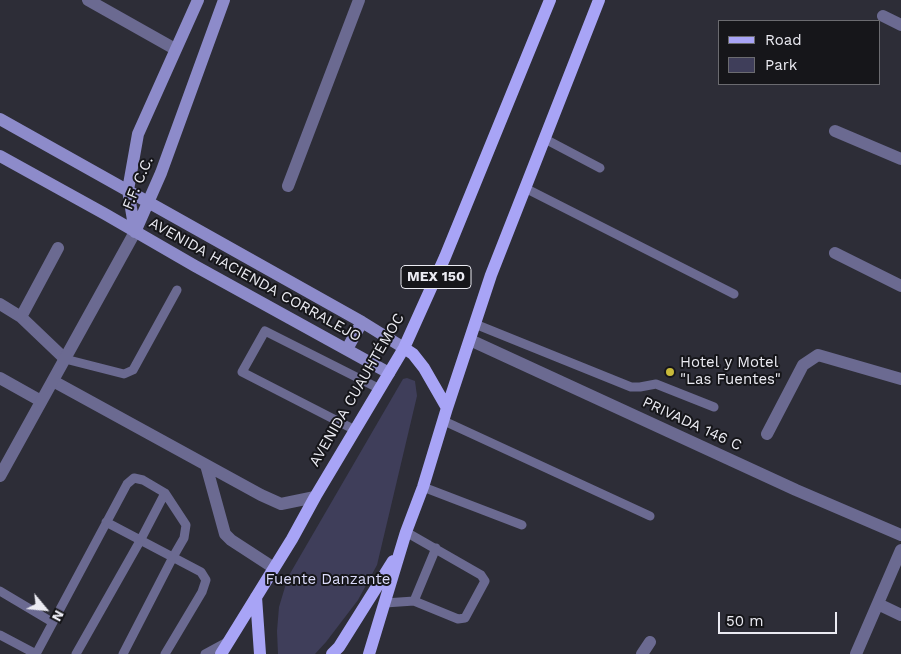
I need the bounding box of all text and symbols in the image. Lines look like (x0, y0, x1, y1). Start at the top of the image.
legend (718, 20, 881, 85)
text: Road (765, 31, 802, 49)
text: Park (765, 56, 797, 74)
street label: F.F. C.C. (119, 154, 157, 212)
street label: AVENIDA HACIENDA CORRALEJO (146, 214, 364, 346)
road number: MEX 150 (401, 266, 471, 288)
street label: AVENIDA CUAUHTÉMOC (306, 310, 408, 470)
place label: Hotel y Motel "Las Fuentes" (680, 354, 781, 389)
marker: Hotel y Motel "Las Fuentes" (664, 366, 676, 378)
street label: PRIVADA 146 C (640, 393, 744, 455)
park label: Fuente Danzante (266, 571, 390, 589)
north arrow (20, 584, 70, 634)
scale bar (721, 602, 840, 634)
text: N (49, 608, 68, 624)
text: 50 m (726, 612, 763, 630)

